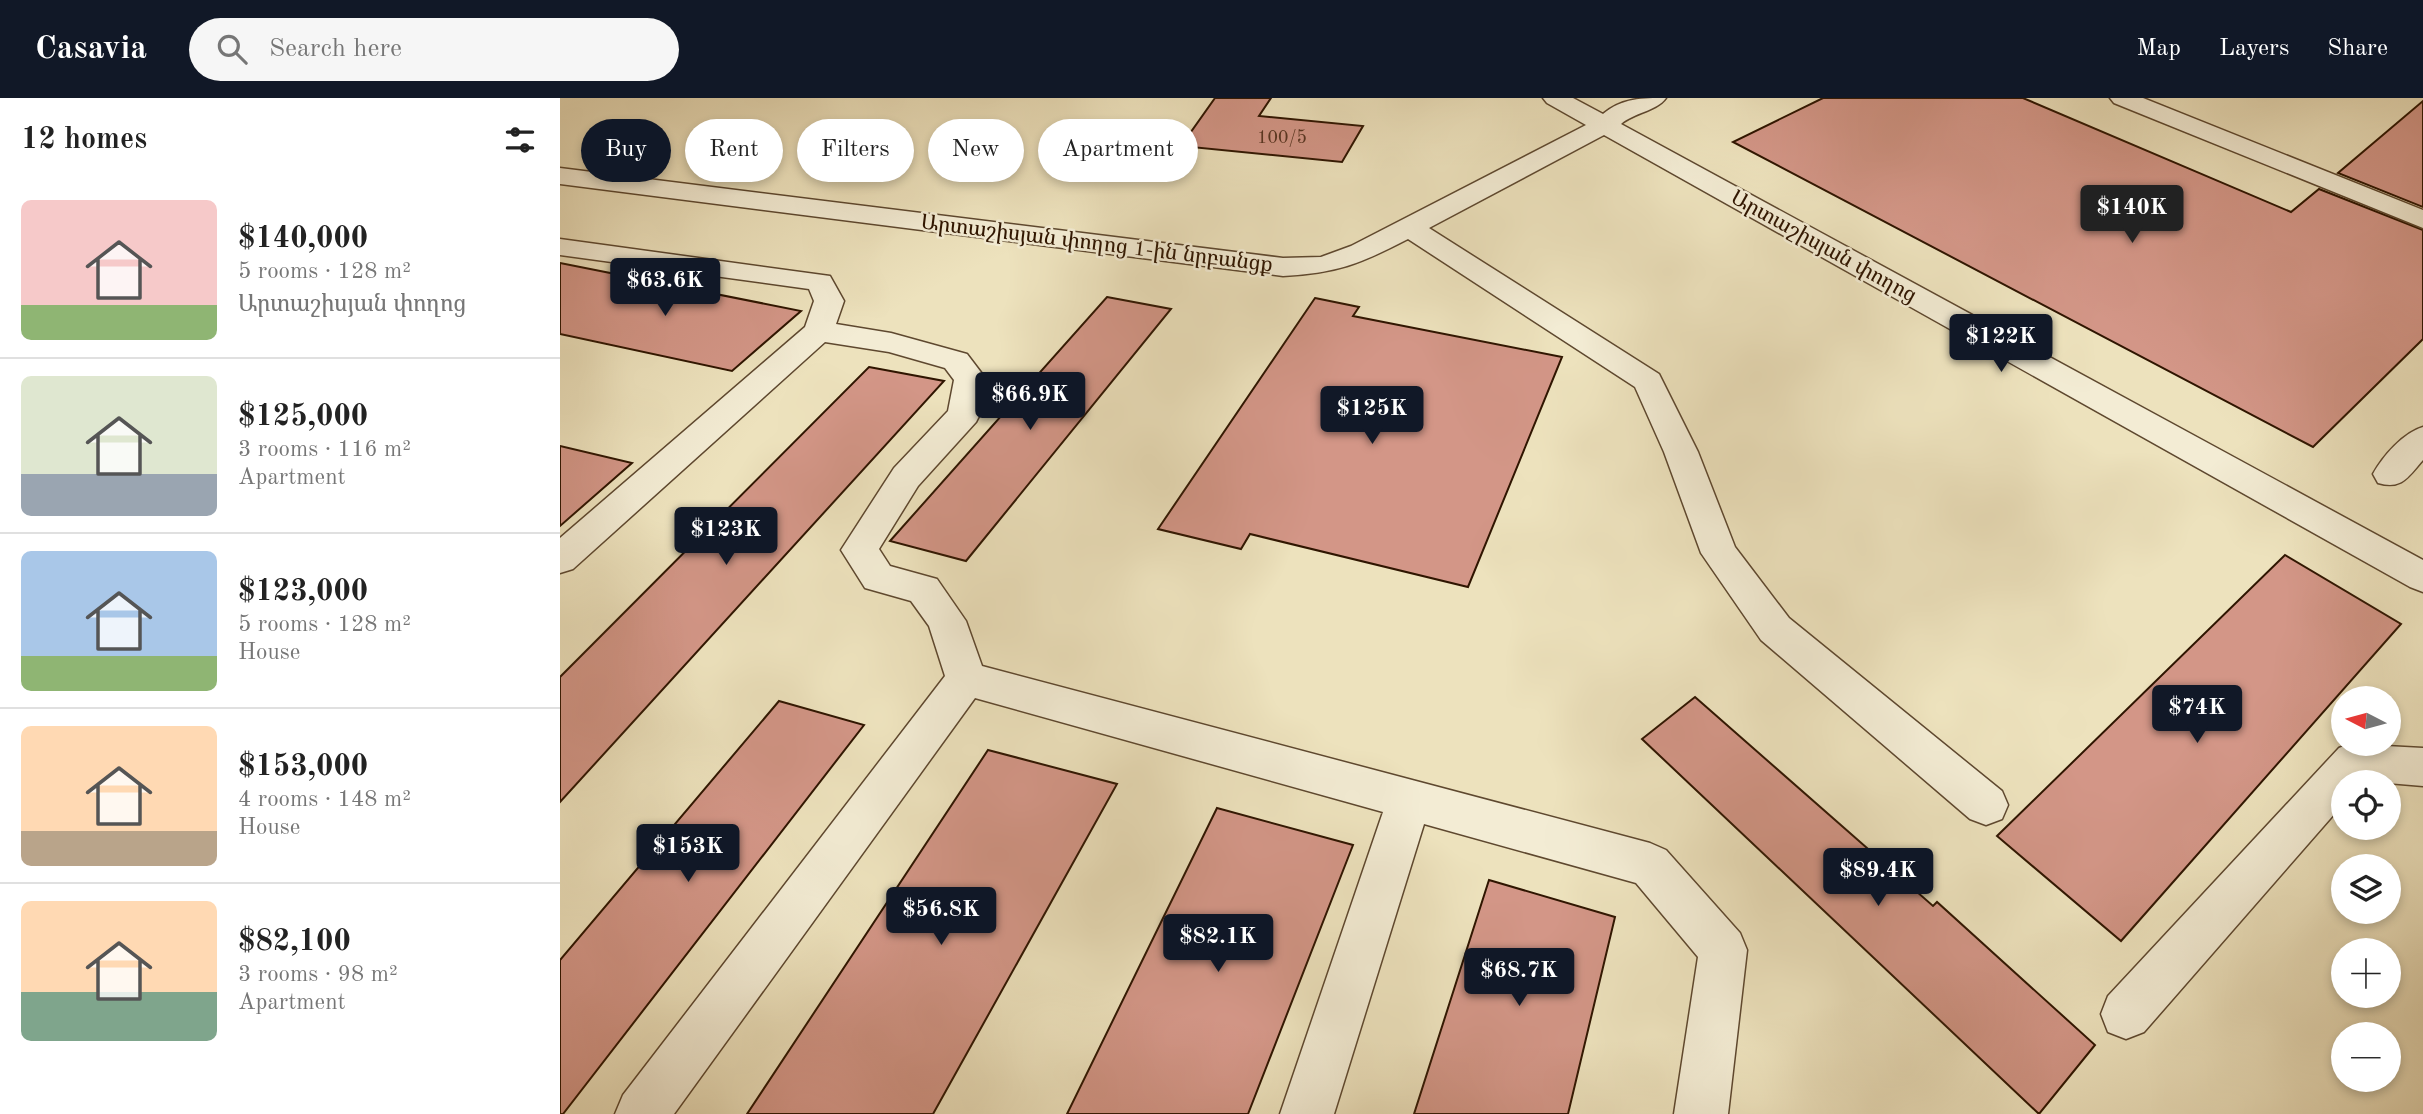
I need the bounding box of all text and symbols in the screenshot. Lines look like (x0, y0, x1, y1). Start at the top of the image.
search box (189, 18, 679, 81)
icon: search (213, 30, 251, 68)
text: Casavia (35, 33, 147, 66)
text: Search here (269, 36, 402, 62)
text: Map (2137, 37, 2181, 61)
text: Layers (2219, 37, 2289, 61)
text: Share (2327, 37, 2388, 61)
chip: Buy (581, 119, 671, 182)
chip: Rent (685, 119, 783, 182)
chip: Filters (797, 119, 914, 182)
chip: New (928, 119, 1024, 182)
chip: Apartment (1038, 119, 1198, 182)
icon: filters (501, 121, 539, 159)
text: 12 homes (21, 125, 147, 155)
house number: 100/5 (1257, 129, 1307, 147)
pin: $140K (2083, 186, 2181, 245)
street label: Արտաշիսյան փողոց (1727, 187, 1920, 308)
text: $140K (2096, 196, 2168, 219)
street label: Արտաշիսյան փողոց 1-ին նրբանցք (920, 211, 1274, 277)
text: $140,000 (238, 224, 368, 254)
icon: home (77, 228, 161, 312)
pin: $63.6K (608, 258, 722, 318)
text: 5 rooms · 128 m² (238, 260, 411, 283)
text: $63.6K (626, 269, 704, 292)
text: Արտաշիսյան փողոց (238, 293, 466, 316)
pin: $122K (1952, 314, 2050, 374)
text: $122K (1965, 325, 2037, 348)
pin: $66.9K (973, 372, 1087, 432)
text: $66.9K (991, 383, 1069, 406)
pin: $125K (1323, 386, 1421, 446)
text: $125K (1336, 397, 1408, 420)
text: $125,000 (238, 402, 368, 432)
icon: home (77, 404, 161, 488)
text: 3 rooms · 116 m² (238, 438, 411, 461)
text: Apartment (238, 466, 346, 489)
pin: $123K (677, 508, 775, 567)
text: $123K (690, 518, 762, 541)
text: $123,000 (238, 577, 368, 607)
icon: home (77, 579, 161, 663)
text: 5 rooms · 128 m² (238, 613, 411, 636)
text: House (238, 641, 300, 664)
pin: $74K (2156, 686, 2238, 745)
north arrow (2331, 686, 2401, 756)
map controls (2331, 686, 2401, 1092)
text: $74K (2168, 696, 2226, 719)
text: $153,000 (238, 752, 368, 782)
icon: home (77, 754, 161, 838)
button: locate (2331, 770, 2401, 840)
text: 4 rooms · 148 m² (238, 788, 411, 811)
text: House (238, 816, 300, 839)
pin: $153K (639, 824, 737, 884)
text: $153K (652, 835, 724, 858)
pin: $89.4K (1821, 848, 1935, 908)
button: layers (2331, 854, 2401, 924)
text: $89.4K (1839, 859, 1917, 882)
pin: $56.8K (884, 888, 998, 947)
text: $56.8K (902, 898, 980, 921)
pin: $82.1K (1161, 914, 1275, 974)
text: $82.1K (1179, 925, 1257, 948)
text: $82,100 (238, 927, 351, 957)
icon: home (77, 929, 161, 1013)
button: + (2331, 938, 2401, 1008)
pin: $68.7K (1462, 948, 1576, 1008)
text: $68.7K (1480, 959, 1558, 982)
text: 3 rooms · 98 m² (238, 963, 398, 986)
text: Apartment (238, 991, 346, 1014)
button: − (2331, 1022, 2401, 1092)

